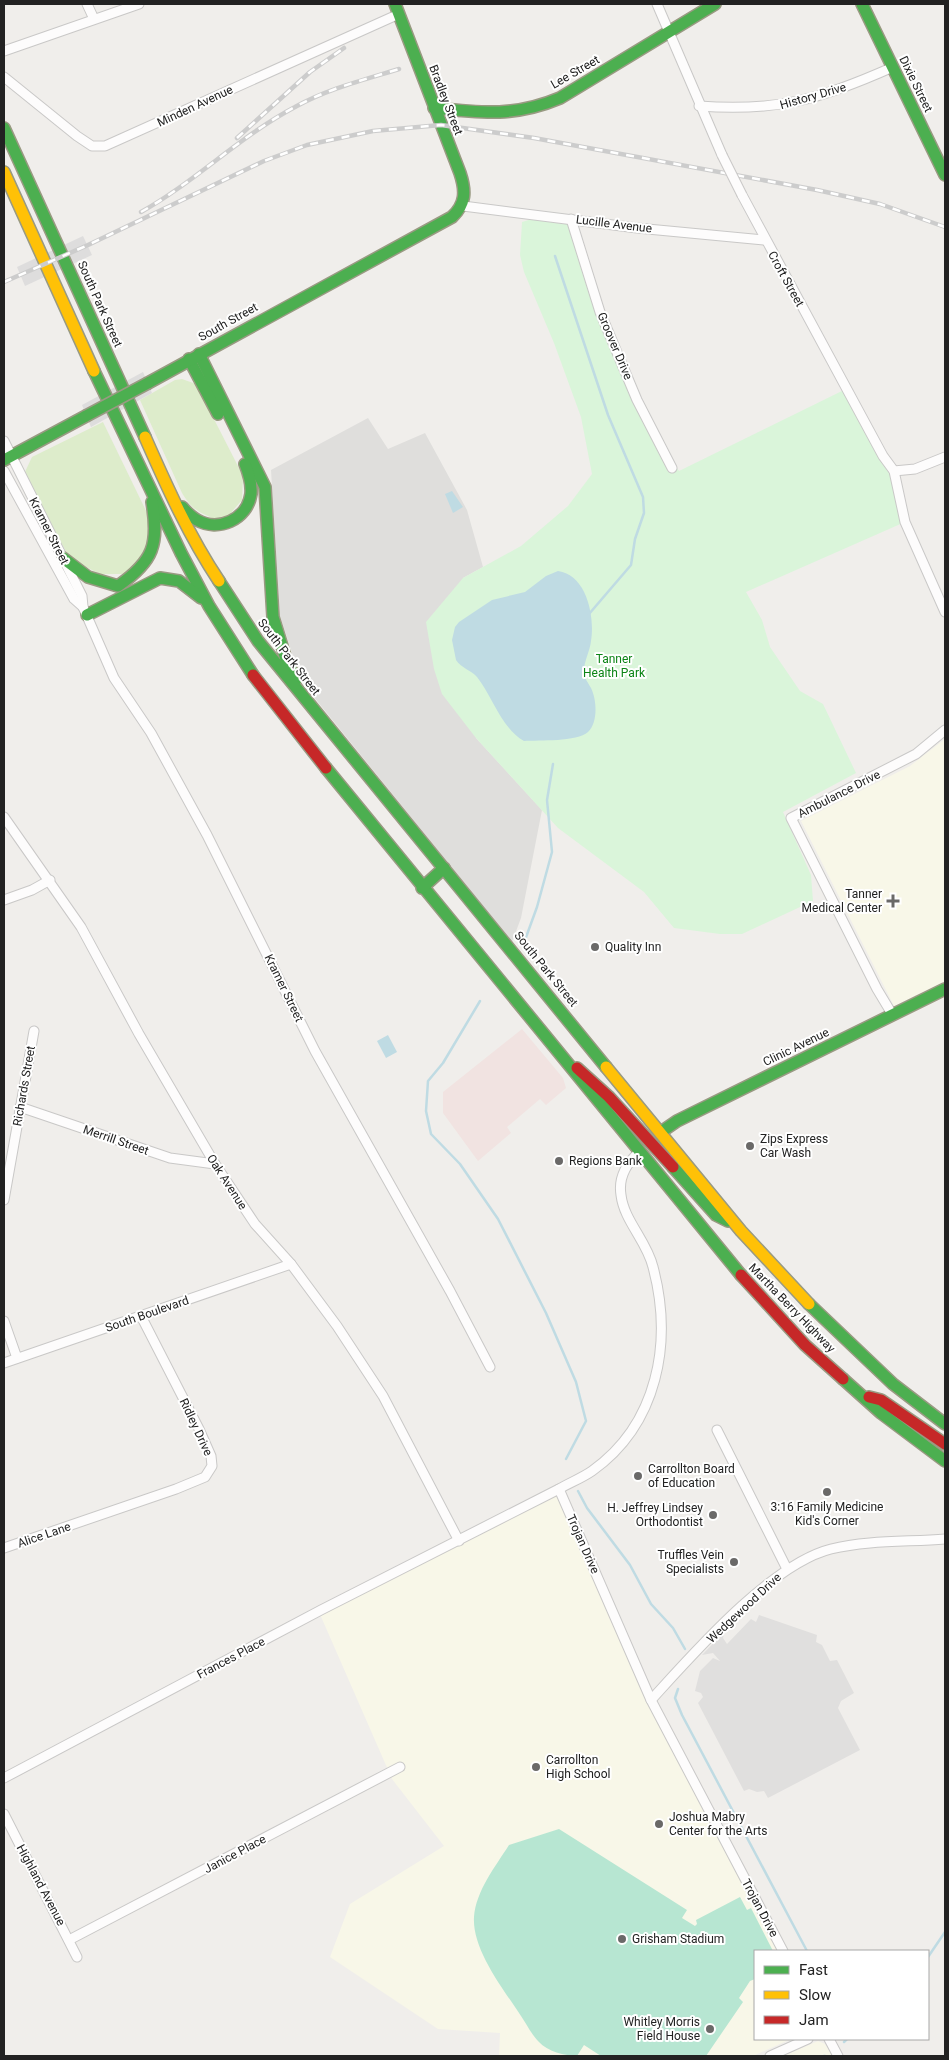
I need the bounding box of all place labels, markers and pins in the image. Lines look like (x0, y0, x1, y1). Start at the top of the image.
place label: Tanner Medical Center (802, 887, 882, 915)
marker: Tanner Medical Center (886, 894, 900, 908)
place label: Quality Inn (605, 940, 661, 954)
marker: Quality Inn (589, 941, 601, 953)
place label: Zips Express Car Wash (760, 1132, 828, 1160)
marker: Zips Express Car Wash (744, 1140, 756, 1152)
place label: Regions Bank (569, 1154, 643, 1168)
marker: Regions Bank (553, 1155, 565, 1167)
place label: Carrollton Board of Education (648, 1462, 735, 1490)
marker: Carrollton Board of Education (632, 1470, 644, 1482)
marker: 3:16 Family Medicine Kid's Corner (821, 1486, 833, 1498)
place label: 3:16 Family Medicine Kid's Corner (771, 1500, 883, 1528)
place label: H. Jeffrey Lindsey Orthodontist (607, 1501, 703, 1529)
marker: H. Jeffrey Lindsey Orthodontist (707, 1509, 719, 1521)
place label: Truffles Vein Specialists (658, 1548, 724, 1576)
marker: Truffles Vein Specialists (728, 1556, 740, 1568)
place label: Carrollton High School (546, 1753, 610, 1781)
marker: Carrollton High School (530, 1761, 542, 1773)
place label: Joshua Mabry Center for the Arts (669, 1810, 767, 1838)
marker: Joshua Mabry Center for the Arts (653, 1818, 665, 1830)
place label: Grisham Stadium (632, 1932, 724, 1946)
marker: Grisham Stadium (616, 1933, 628, 1945)
place label: Whitley Morris Field House (623, 2015, 700, 2043)
marker: Whitley Morris Field House (704, 2023, 716, 2035)

